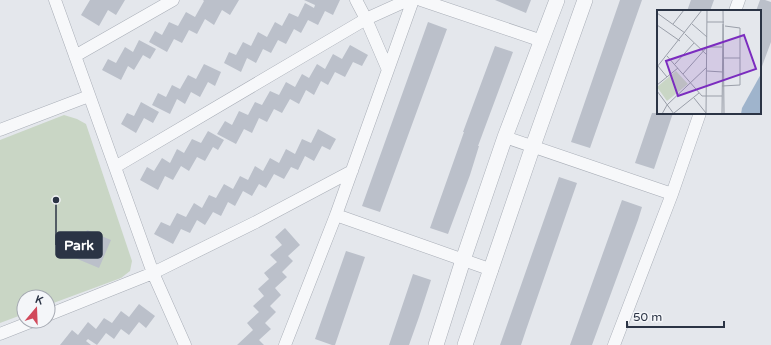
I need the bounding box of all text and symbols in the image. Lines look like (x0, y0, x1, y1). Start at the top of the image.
inset map (657, 10, 761, 114)
callout: Park (56, 232, 102, 258)
text: Park (64, 237, 94, 254)
north arrow (16, 289, 56, 329)
text: K (33, 293, 45, 308)
scale bar (627, 303, 724, 329)
text: 50 m (633, 310, 662, 324)

